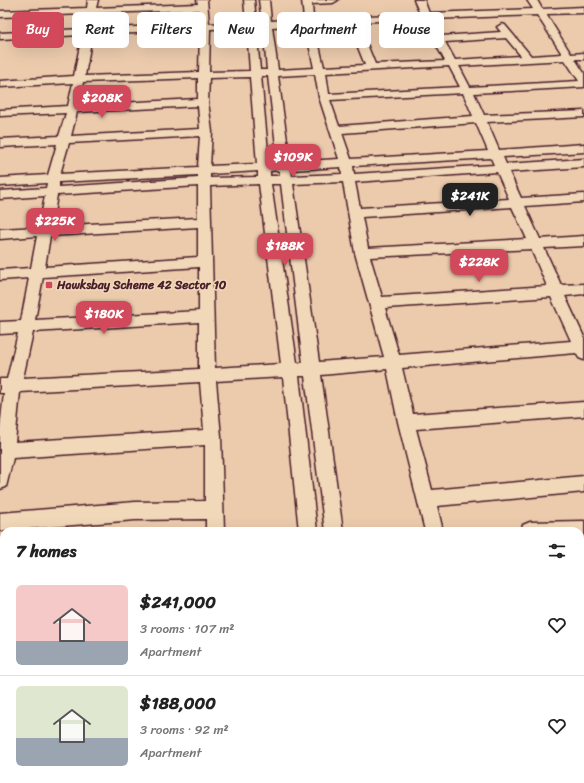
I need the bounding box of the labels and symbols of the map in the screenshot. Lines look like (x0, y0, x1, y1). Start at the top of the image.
pin: $208K (74, 85, 130, 119)
pin: $109K (265, 144, 321, 178)
pin: $241K (442, 183, 498, 217)
pin: $225K (27, 208, 83, 242)
pin: $188K (257, 233, 313, 267)
pin: $228K (451, 249, 507, 283)
place label: Hawksbay Scheme 42 Sector 10 (56, 274, 227, 296)
marker: Hawksbay Scheme 42 Sector 10 (44, 280, 54, 290)
pin: $180K (76, 301, 132, 335)

